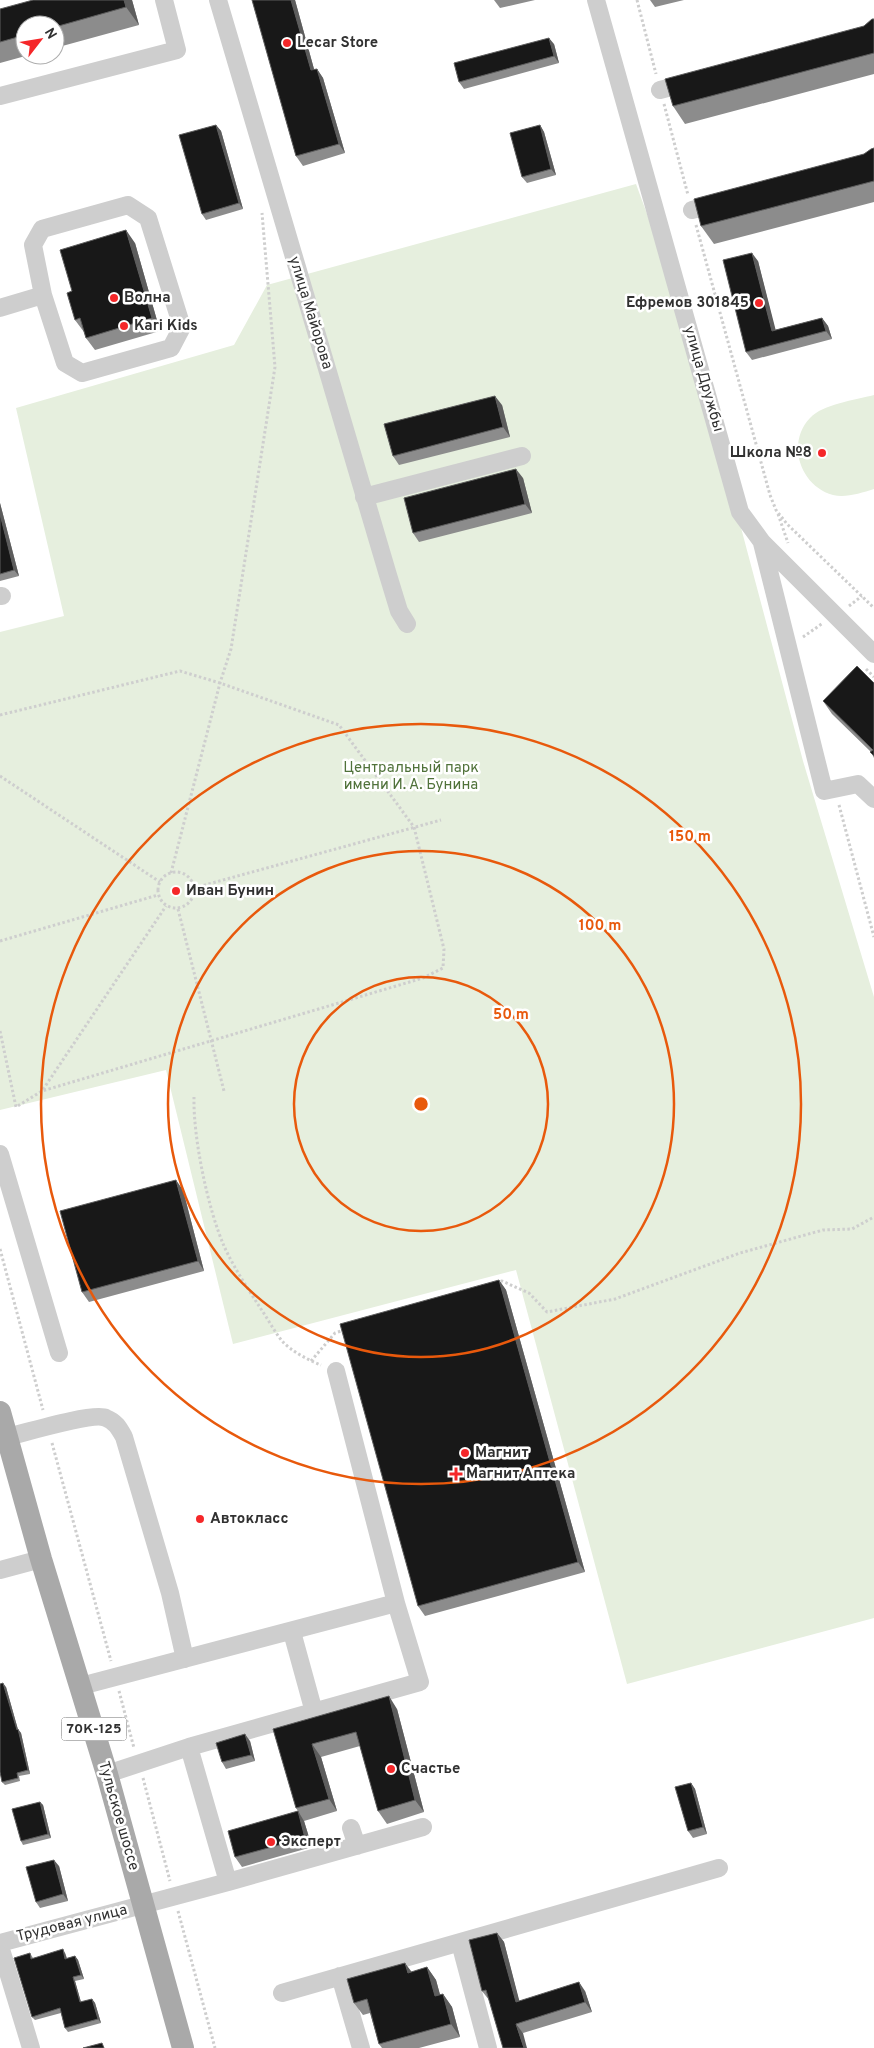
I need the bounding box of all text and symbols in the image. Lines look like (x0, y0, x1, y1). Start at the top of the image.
north arrow (15, 15, 65, 65)
text: N (40, 25, 60, 43)
place label: Lecar Store (297, 34, 378, 53)
marker: Lecar Store (281, 37, 293, 49)
street label: улица Майорова (284, 254, 336, 372)
place label: Волна (124, 289, 171, 308)
marker: Волна (108, 292, 120, 304)
place label: Ефремов 301845 (626, 294, 749, 313)
marker: Ефремов 301845 (753, 297, 765, 309)
place label: Kari Kids (134, 317, 198, 336)
marker: Kari Kids (118, 320, 130, 332)
street label: улица Дружбы (679, 324, 727, 434)
place label: Школа №8 (730, 444, 812, 463)
marker: Школа №8 (816, 447, 828, 459)
park label: Центральный парк имени И. А. Бунина (343, 759, 479, 795)
text: 150 m (669, 828, 711, 847)
place label: Иван Бунин (186, 882, 274, 901)
marker: Иван Бунин (170, 885, 182, 897)
text: 100 m (579, 917, 621, 936)
text: 50 m (493, 1006, 529, 1025)
centre of rings (412, 1095, 430, 1113)
place label: Магнит (475, 1444, 528, 1463)
marker: Магнит (459, 1447, 471, 1459)
place label: Магнит Аптека (466, 1465, 575, 1484)
marker: Магнит Аптека (450, 1468, 462, 1480)
place label: Автокласс (210, 1510, 289, 1529)
marker: Автокласс (194, 1513, 206, 1525)
road number: 70К-125 (62, 1718, 126, 1740)
street label: Тульское шоссе (93, 1759, 143, 1873)
place label: Счастье (401, 1760, 460, 1779)
marker: Счастье (385, 1763, 397, 1775)
place label: Эксперт (281, 1833, 341, 1852)
marker: Эксперт (265, 1836, 277, 1848)
street label: Трудовая улица (15, 1901, 129, 1947)

